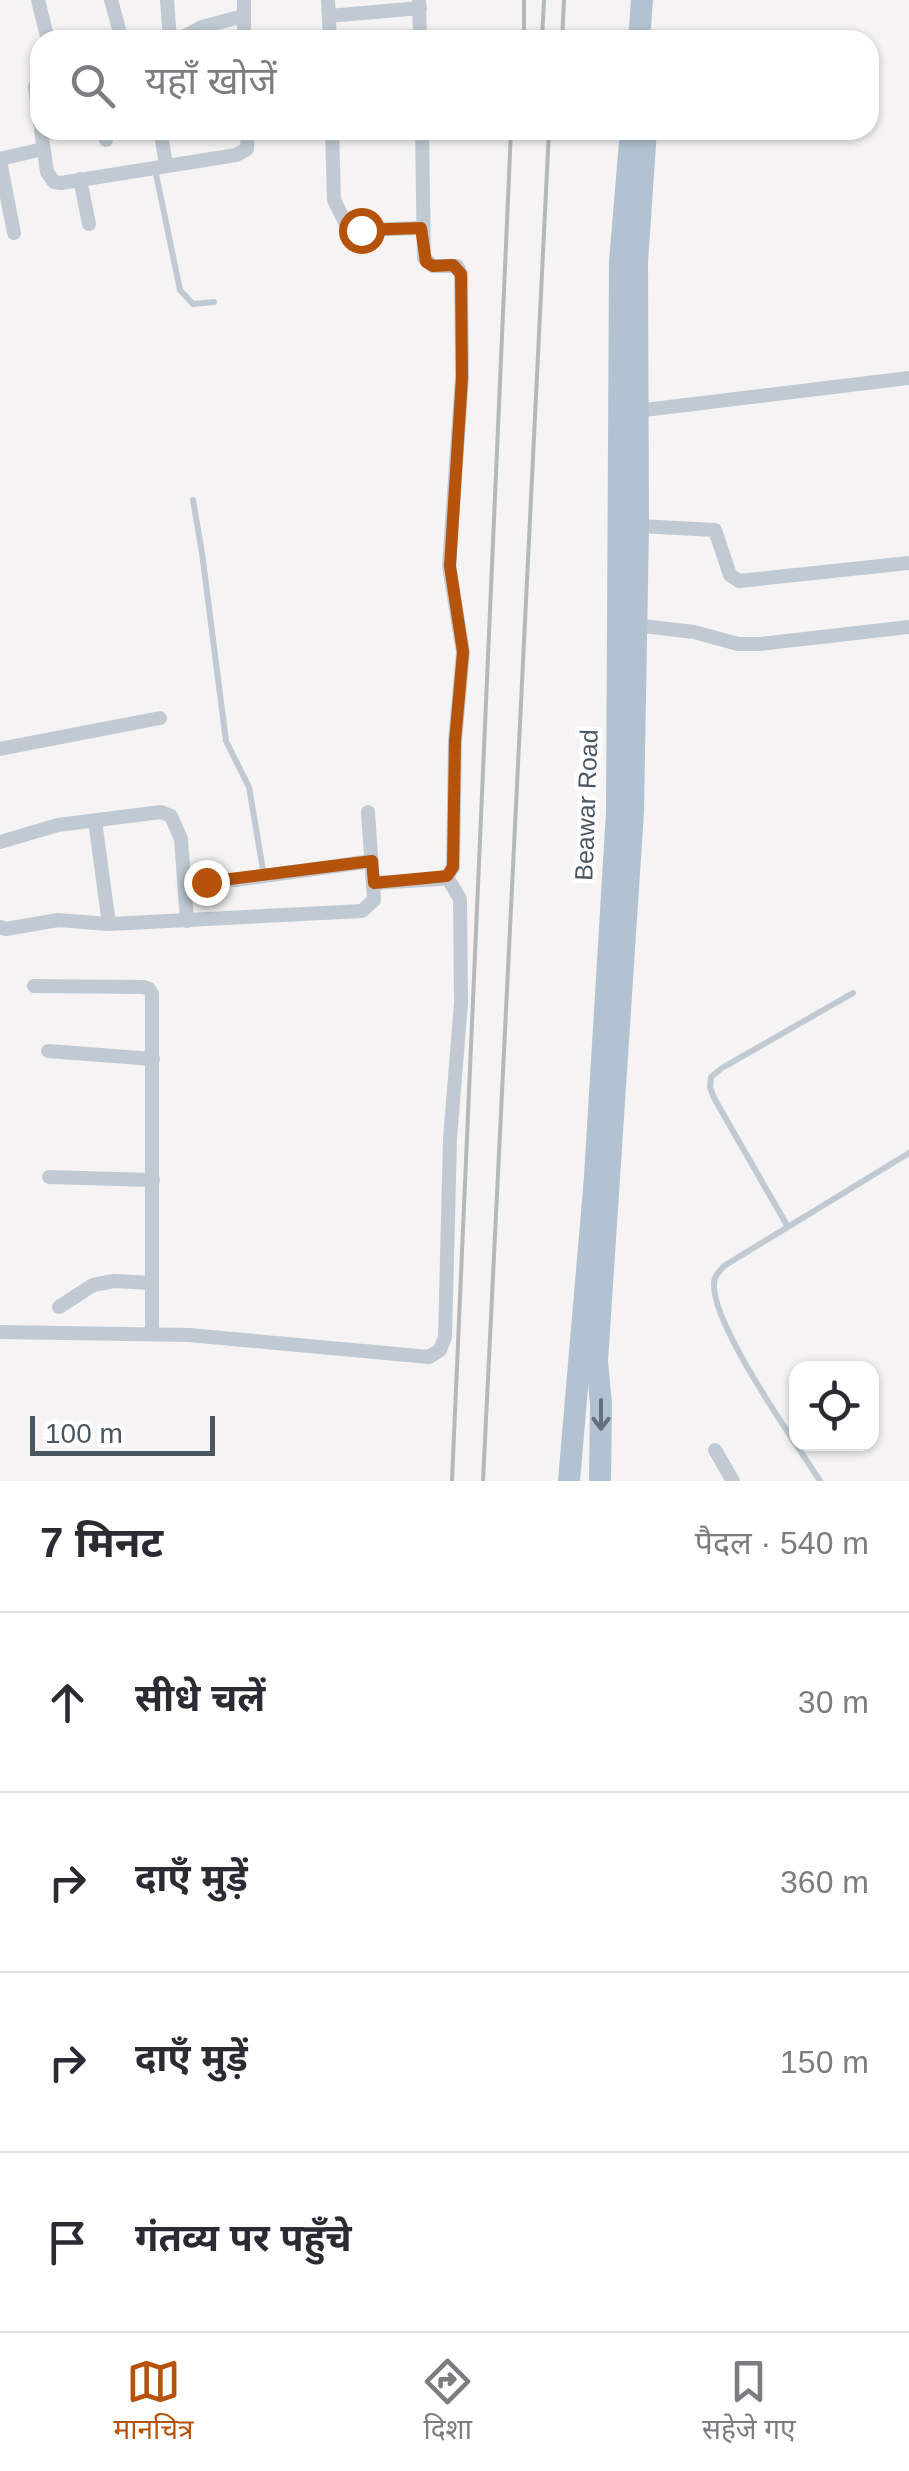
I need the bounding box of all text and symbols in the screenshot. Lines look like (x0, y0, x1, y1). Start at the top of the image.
search box (30, 30, 879, 140)
icon: search (65, 58, 120, 113)
text: यहाँ खोजें (145, 60, 277, 102)
route start (339, 208, 385, 254)
street label: Beawar Road (569, 729, 603, 881)
route end (184, 860, 230, 906)
map controls (789, 1361, 879, 1451)
button: locate (789, 1361, 879, 1451)
one-way arrow (592, 1398, 610, 1431)
scale bar (30, 1411, 215, 1456)
text: 100 m (45, 1418, 123, 1449)
text: 7 मिनट (40, 1519, 163, 1566)
text: पैदल · 540 m (695, 1525, 869, 1561)
icon: ahead (40, 1675, 95, 1730)
text: सीधे चलें (135, 1677, 265, 1719)
text: 30 m (798, 1684, 869, 1720)
icon: right (40, 1855, 95, 1910)
text: दाएँ मुड़ें (135, 1857, 248, 1899)
text: 360 m (780, 1864, 869, 1900)
icon: right (40, 2035, 95, 2090)
text: दाएँ मुड़ें (135, 2037, 248, 2079)
text: 150 m (780, 2044, 869, 2080)
icon: arrive (40, 2215, 95, 2270)
text: गंतव्य पर पहुँचे (135, 2217, 351, 2259)
tab: मानचित्र (113, 2354, 193, 2450)
tab: दिशा (420, 2354, 475, 2450)
tab: सहेजे गए (702, 2354, 796, 2450)

